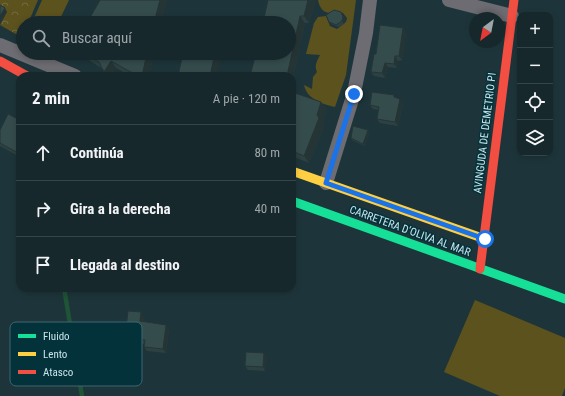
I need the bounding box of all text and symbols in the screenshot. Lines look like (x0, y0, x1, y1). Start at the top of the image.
north arrow (469, 12, 505, 48)
map controls (517, 12, 553, 156)
button: + (517, 12, 553, 48)
search box (16, 16, 296, 60)
icon: search (30, 27, 52, 49)
text: Buscar aquí (62, 29, 132, 47)
button: − (517, 48, 553, 84)
street label: AVINGUDA DE DEMETRIO PI (471, 72, 499, 194)
button: locate (517, 84, 553, 120)
route end (345, 85, 363, 103)
text: 2 min (32, 88, 70, 108)
text: A pie · 120 m (213, 91, 280, 106)
button: layers (517, 120, 553, 156)
icon: ahead (32, 142, 54, 164)
text: Continúa (70, 144, 124, 162)
text: 80 m (254, 145, 280, 160)
icon: right (32, 198, 54, 220)
text: Gira a la derecha (70, 200, 171, 218)
text: 40 m (254, 201, 280, 216)
street label: CARRETERA D’OLIVA AL MAR (348, 203, 473, 259)
route start (476, 230, 494, 248)
icon: arrive (32, 254, 54, 276)
text: Llegada al destino (70, 256, 180, 274)
legend (10, 322, 142, 386)
text: Fluido (43, 330, 70, 343)
text: Lento (43, 348, 68, 361)
text: Atasco (43, 366, 74, 379)

